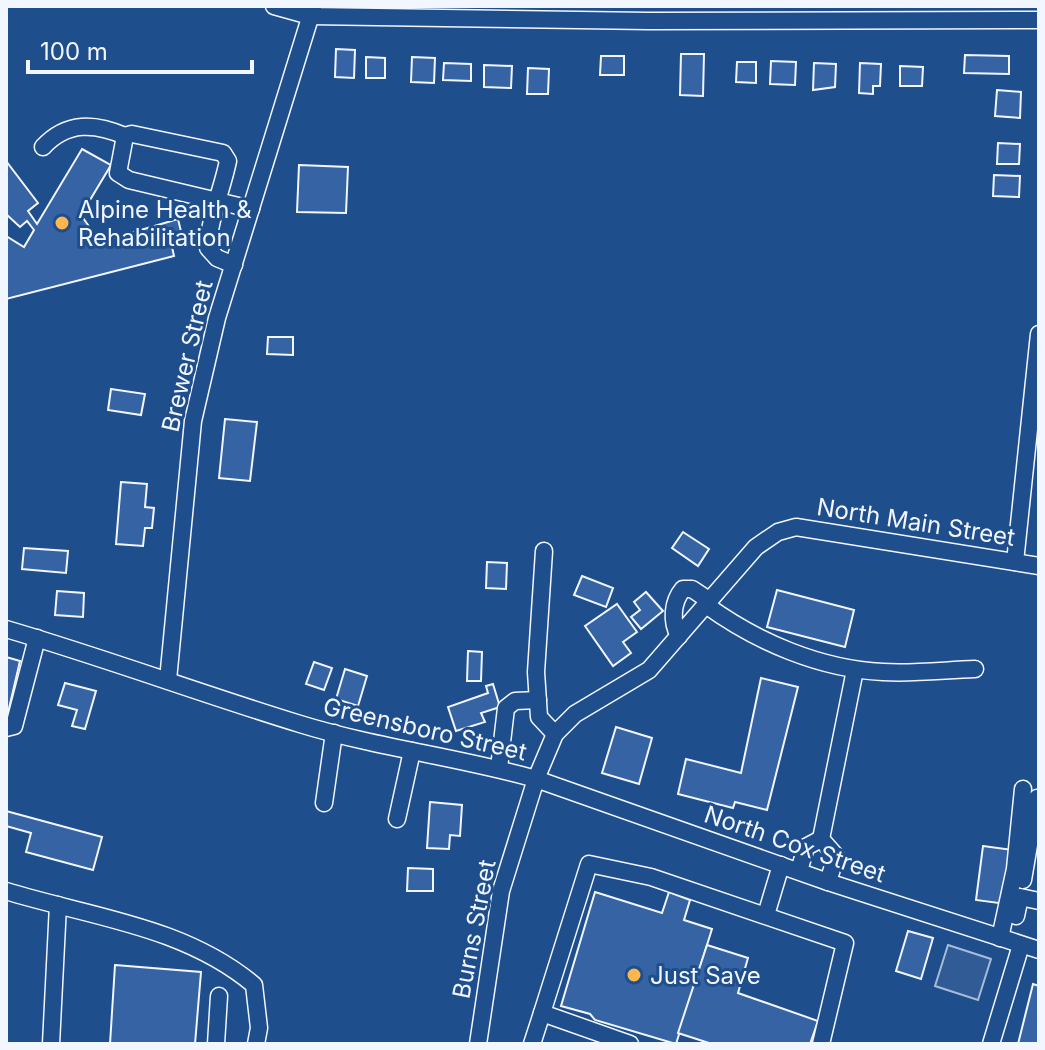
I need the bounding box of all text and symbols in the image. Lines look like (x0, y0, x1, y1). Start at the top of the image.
scale bar (28, 24, 252, 74)
text: 100 m (40, 37, 108, 66)
place label: Alpine Health & Rehabilitation (78, 195, 252, 252)
marker: Alpine Health & Rehabilitation (53, 214, 71, 232)
street label: Brewer Street (155, 277, 219, 435)
street label: North Main Street (815, 492, 1017, 552)
street label: Greensboro Street (320, 691, 530, 767)
street label: North Cox Street (701, 799, 890, 889)
street label: Burns Street (446, 857, 502, 1001)
place label: Just Save (650, 961, 761, 990)
marker: Just Save (625, 966, 643, 984)

